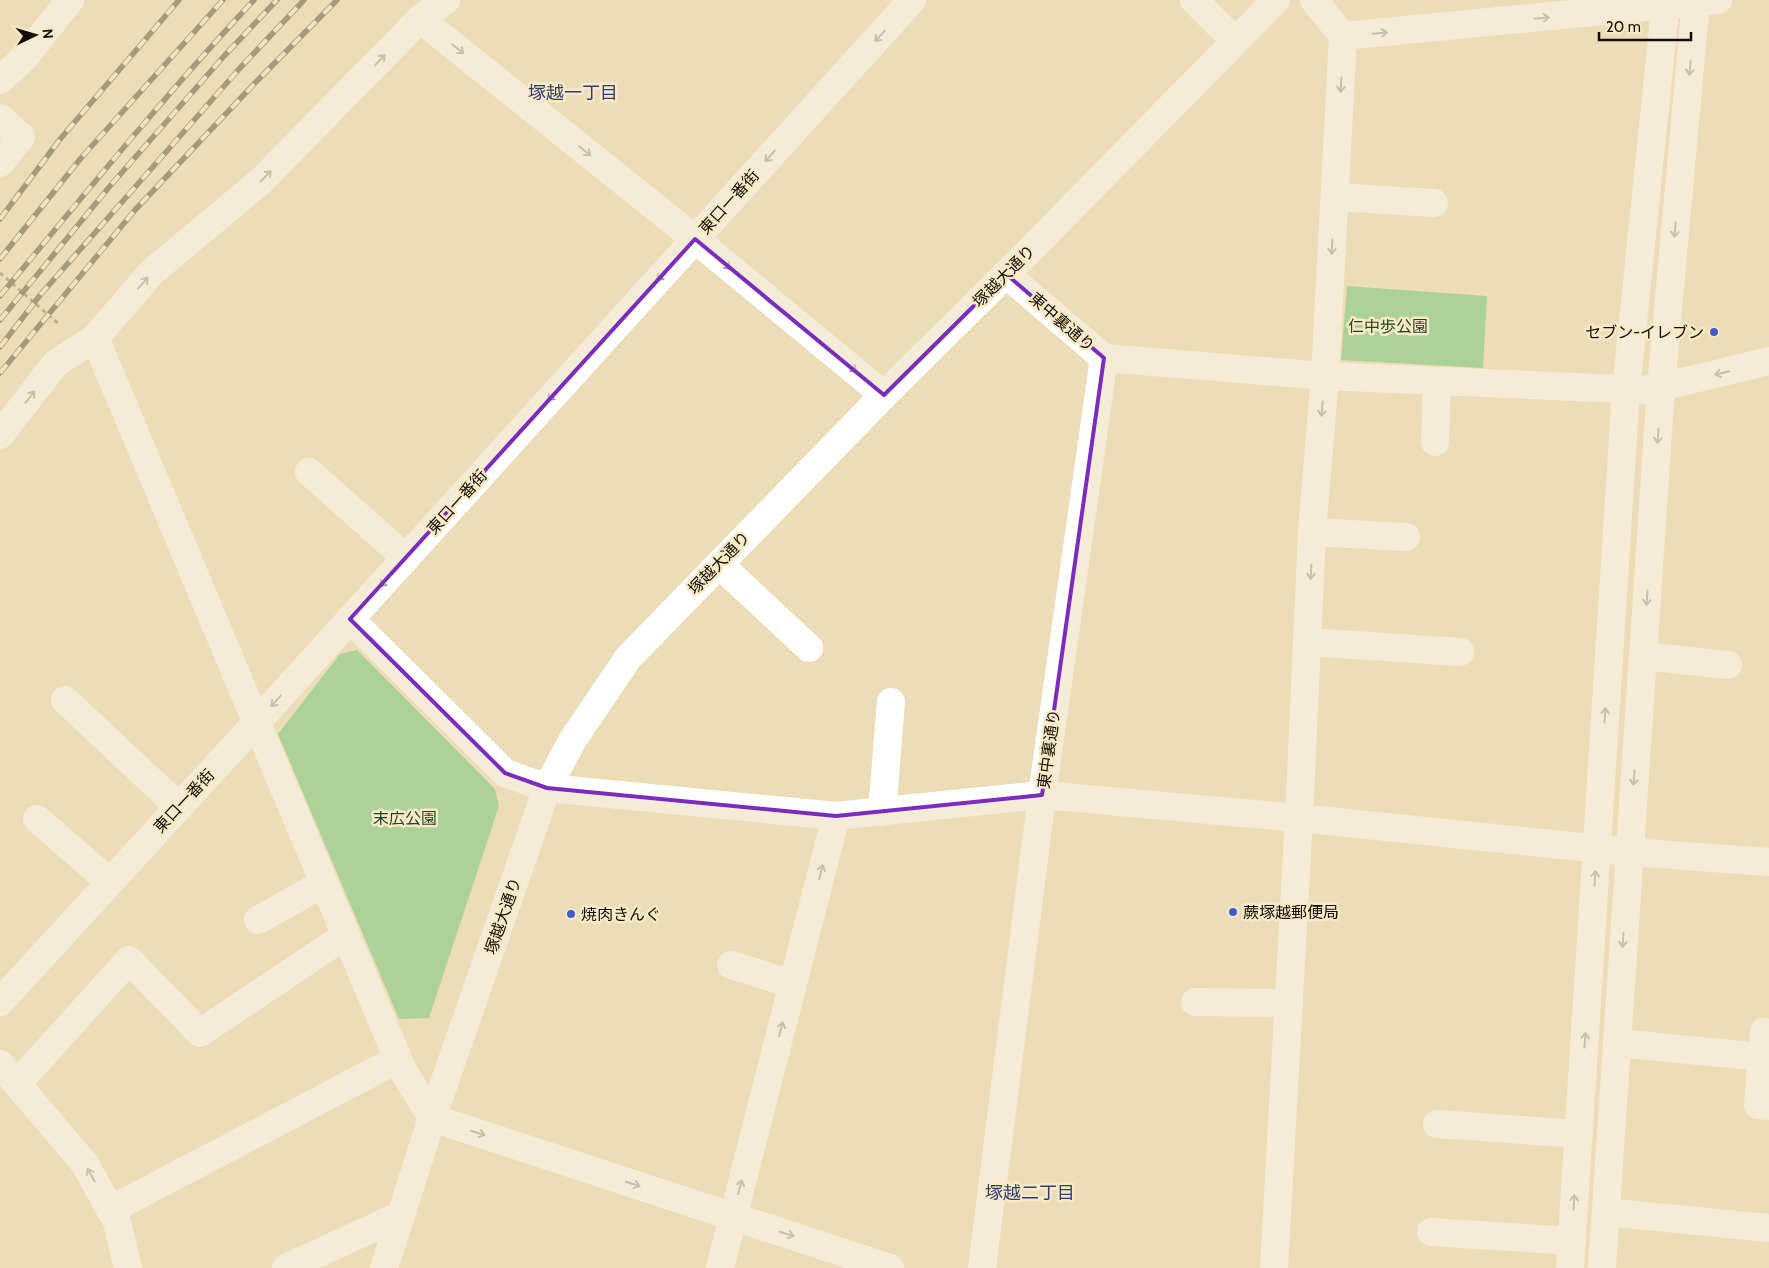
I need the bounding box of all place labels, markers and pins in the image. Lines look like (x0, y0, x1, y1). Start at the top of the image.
place label: セブン-イレブン (1585, 323, 1704, 342)
marker: セブン-イレブン (1708, 326, 1720, 338)
place label: 蕨塚越郵便局 (1243, 903, 1339, 922)
place label: 焼肉きんぐ (581, 905, 661, 924)
marker: 蕨塚越郵便局 (1227, 906, 1239, 918)
marker: 焼肉きんぐ (565, 908, 577, 920)

